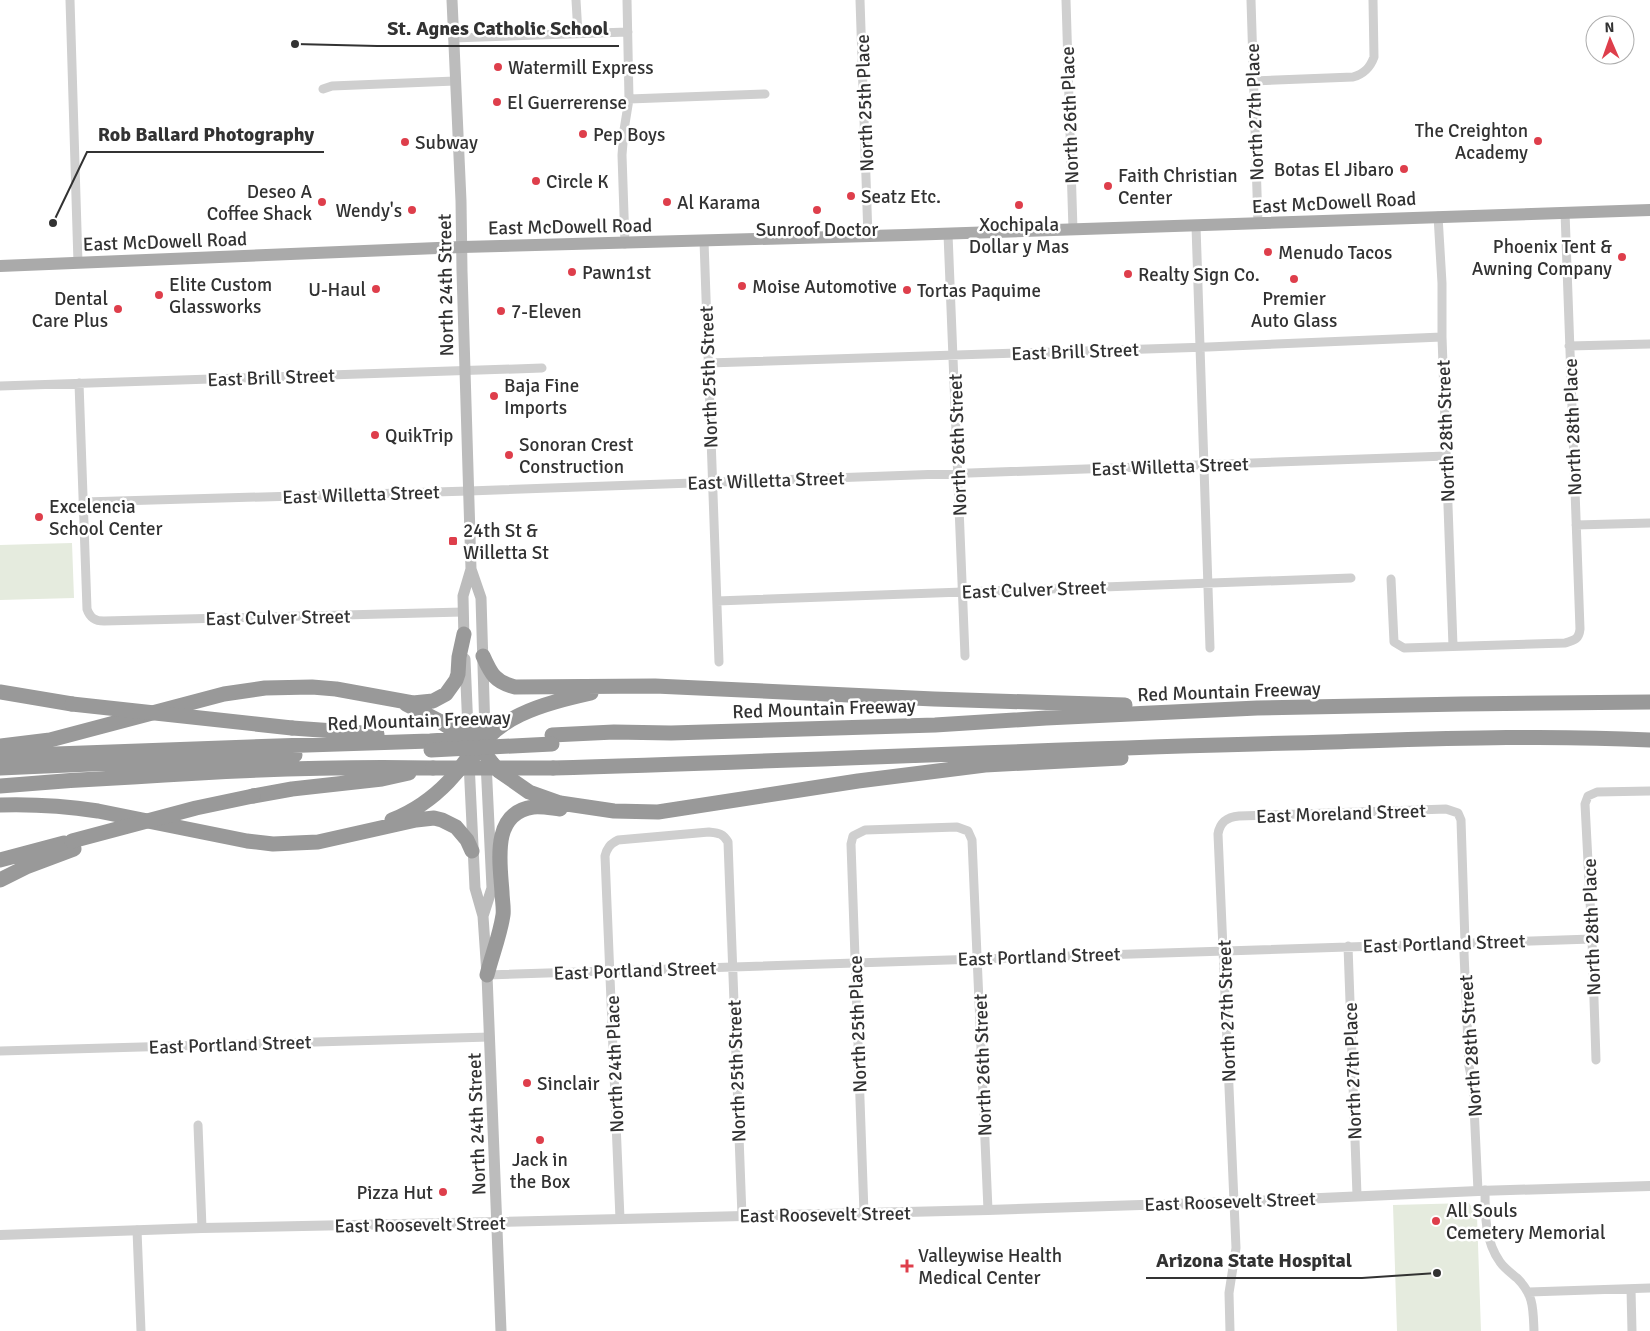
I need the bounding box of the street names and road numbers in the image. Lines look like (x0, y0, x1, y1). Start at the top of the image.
street label: North 25th Place (851, 34, 879, 172)
street label: North 27th Place (1241, 43, 1269, 181)
street label: North 26th Place (1056, 46, 1084, 184)
street label: East McDowell Road (1251, 187, 1417, 219)
street label: North 24th Street (433, 213, 459, 356)
street label: East McDowell Road (488, 214, 652, 240)
street label: East McDowell Road (82, 227, 248, 257)
street label: North 25th Street (695, 305, 723, 449)
street label: East Brill Street (1011, 338, 1140, 366)
street label: North 28th Place (1559, 358, 1587, 496)
street label: North 28th Street (1432, 359, 1460, 503)
street label: East Brill Street (207, 364, 336, 392)
street label: North 26th Street (944, 373, 972, 517)
street label: East Willetta Street (1091, 452, 1250, 482)
street label: East Willetta Street (687, 466, 846, 496)
street label: East Willetta Street (282, 480, 441, 510)
street label: East Culver Street (961, 575, 1107, 605)
street label: East Culver Street (205, 605, 351, 631)
street label: Red Mountain Freeway (1137, 677, 1321, 707)
street label: Red Mountain Freeway (732, 694, 916, 724)
street label: Red Mountain Freeway (327, 706, 511, 736)
street label: East Moreland Street (1256, 799, 1427, 829)
street label: North 28th Place (1578, 858, 1606, 996)
street label: East Portland Street (1362, 929, 1526, 959)
street label: North 27th Street (1213, 939, 1241, 1083)
street label: East Portland Street (957, 942, 1121, 972)
street label: North 25th Place (844, 955, 872, 1093)
street label: East Portland Street (553, 956, 717, 986)
street label: North 28th Street (1454, 974, 1488, 1118)
street label: North 26th Street (969, 993, 997, 1137)
street label: North 24th Place (601, 995, 629, 1133)
street label: North 25th Street (723, 999, 751, 1143)
street label: North 27th Place (1339, 1002, 1367, 1140)
street label: East Portland Street (148, 1030, 312, 1060)
street label: North 24th Street (463, 1052, 491, 1196)
street label: East Roosevelt Street (1144, 1187, 1316, 1217)
street label: East Roosevelt Street (739, 1201, 911, 1228)
street label: East Roosevelt Street (334, 1211, 506, 1238)

